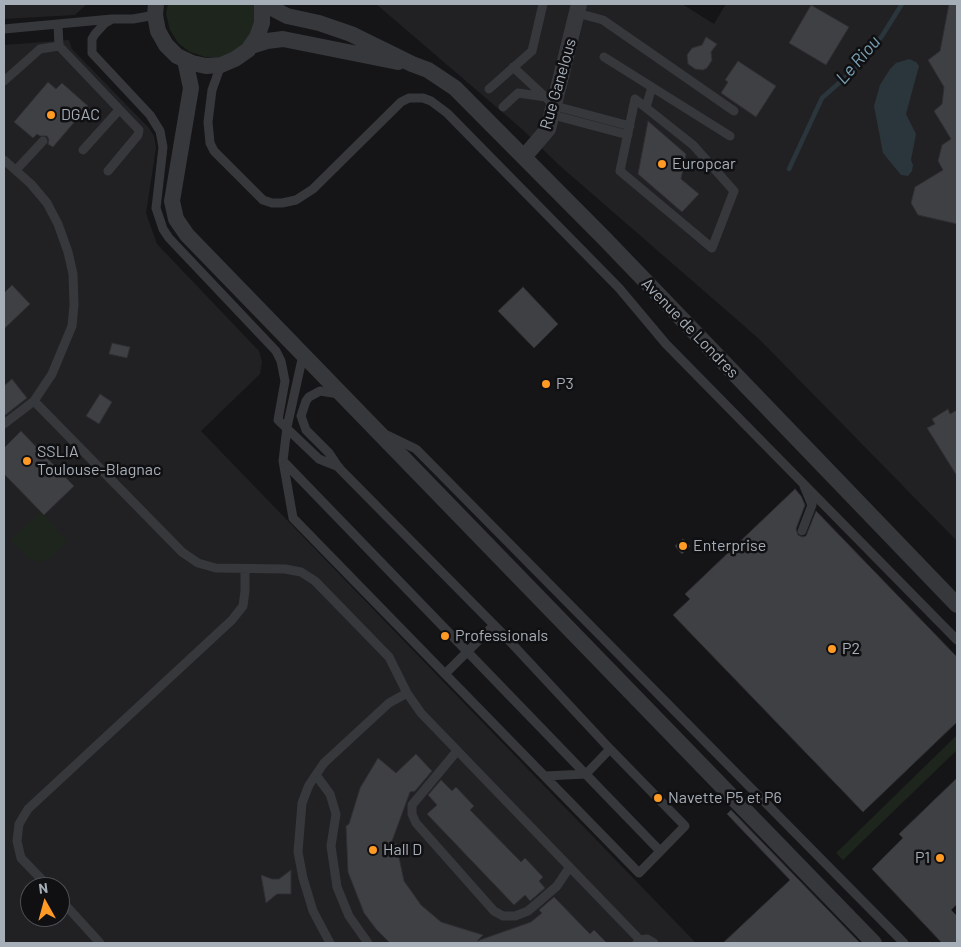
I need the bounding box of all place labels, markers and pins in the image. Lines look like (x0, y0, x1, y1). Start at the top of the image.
place label: DGAC (61, 105, 100, 125)
marker: DGAC (45, 109, 57, 121)
place label: Europcar (672, 154, 736, 174)
marker: Europcar (656, 158, 668, 170)
place label: P3 (556, 374, 574, 394)
marker: P3 (540, 378, 552, 390)
place label: SSLIA Toulouse-Blagnac (37, 442, 161, 480)
marker: SSLIA Toulouse-Blagnac (21, 455, 33, 467)
place label: Enterprise (693, 536, 766, 556)
marker: Enterprise (677, 540, 689, 552)
place label: Professionals (455, 626, 548, 646)
marker: Professionals (439, 630, 451, 642)
place label: P2 (842, 639, 860, 659)
marker: P2 (826, 643, 838, 655)
place label: Navette P5 et P6 (668, 788, 782, 808)
marker: Navette P5 et P6 (652, 792, 664, 804)
place label: Hall D (383, 840, 422, 860)
marker: Hall D (367, 844, 379, 856)
place label: P1 (915, 848, 930, 868)
marker: P1 (934, 852, 946, 864)

